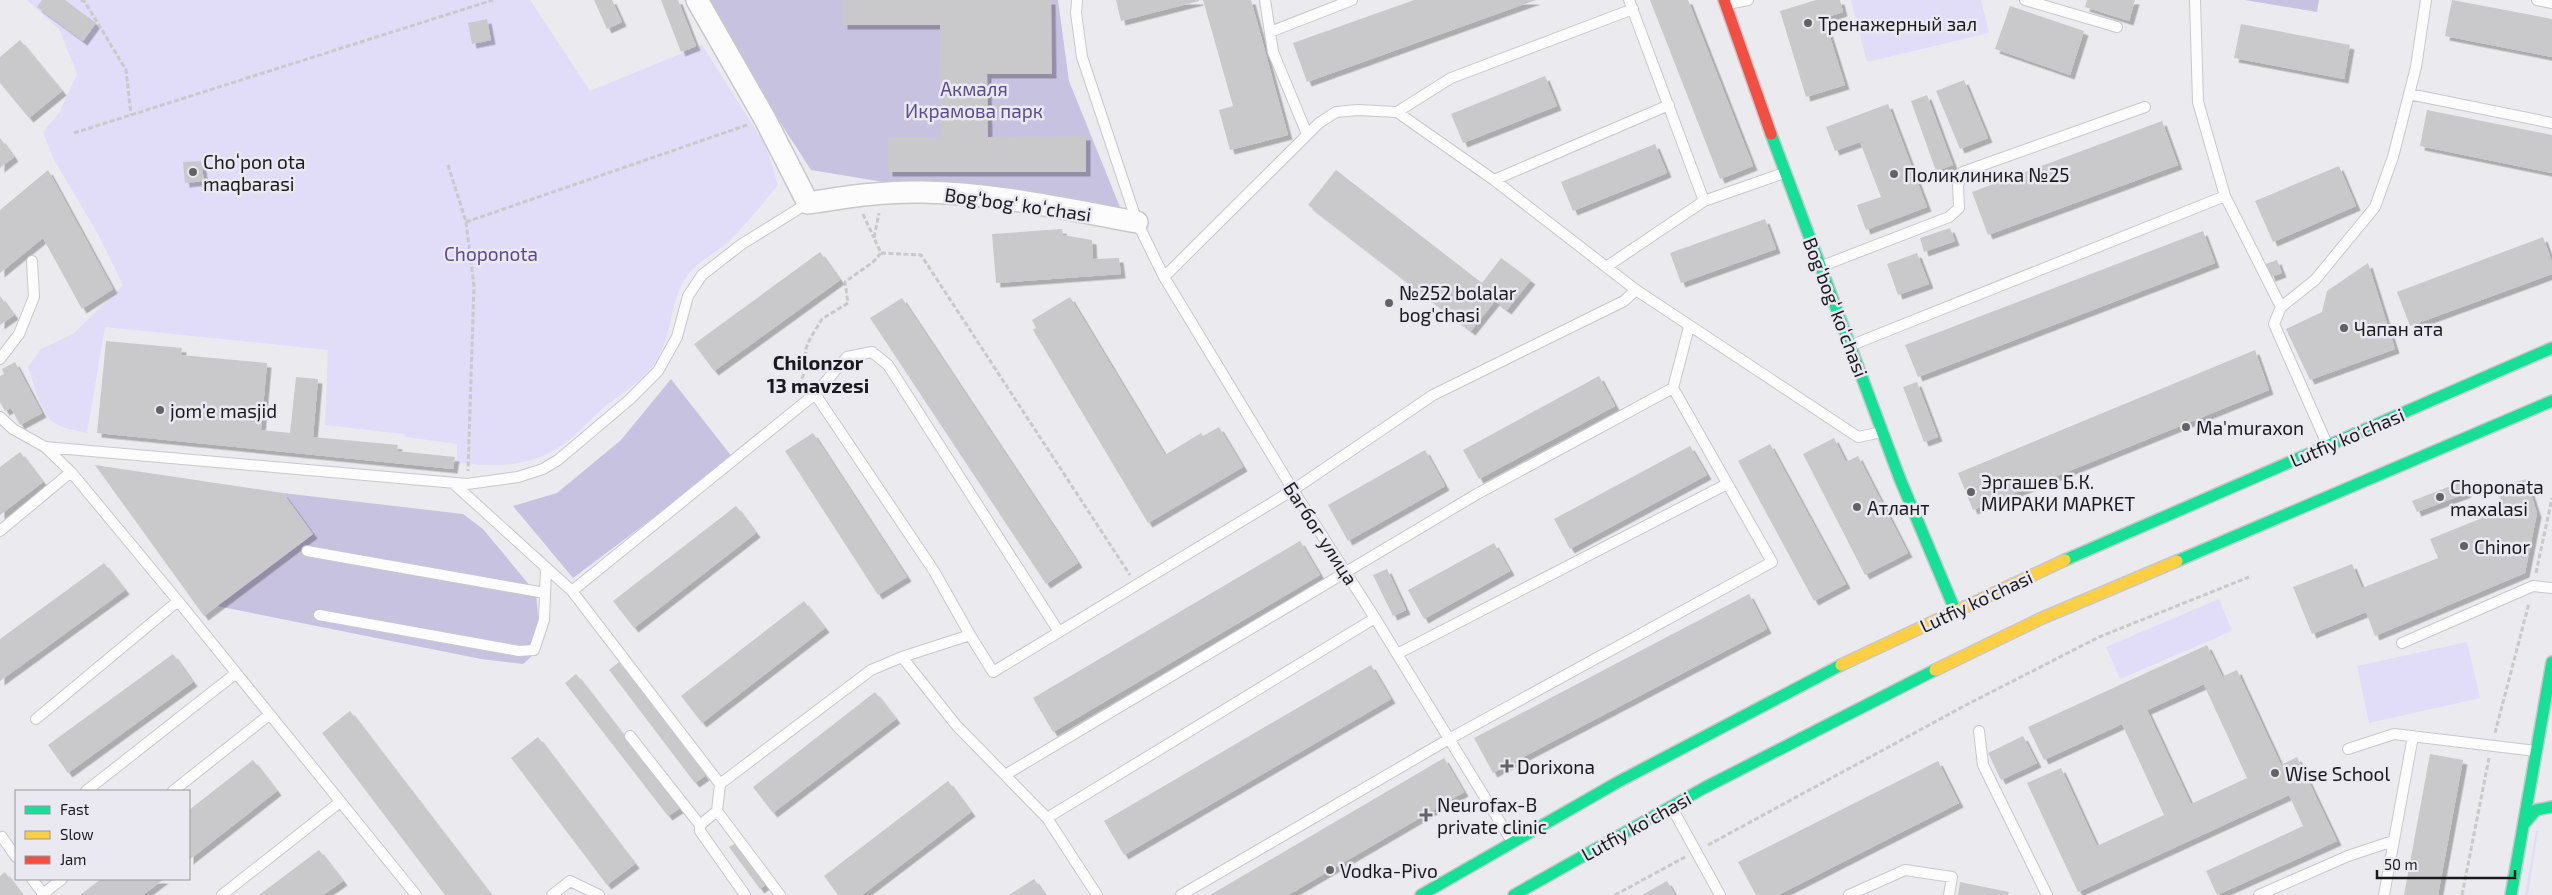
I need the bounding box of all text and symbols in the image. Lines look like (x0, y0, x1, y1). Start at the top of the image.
place label: Тренажерный зал (1818, 12, 1977, 35)
marker: Тренажерный зал (1802, 17, 1814, 29)
park label: Акмаля Икрамова парк (905, 77, 1043, 122)
place label: Choʻpon ota maqbarasi (203, 150, 306, 195)
place label: Поликлиника №25 (1904, 163, 2070, 186)
marker: Choʻpon ota maqbarasi (187, 166, 199, 178)
marker: Поликлиника №25 (1888, 168, 1900, 180)
street label: Bogʻbogʻ koʻchasi (943, 182, 1093, 226)
street label: Bogʻbogʻ koʻchasi (1799, 234, 1873, 380)
park label: Choponota (444, 242, 538, 265)
place label: №252 bolalar bog'chasi (1399, 281, 1517, 326)
marker: №252 bolalar bog'chasi (1383, 297, 1395, 309)
place label: Чапан ата (2354, 317, 2443, 340)
marker: Чапан ата (2338, 322, 2350, 334)
district label: Chilonzor 13 mavzesi (767, 350, 869, 397)
place label: jom'e masjid (170, 399, 277, 422)
street label: Lutfiy ko'chasi (2286, 403, 2408, 471)
marker: jom'e masjid (154, 404, 166, 416)
place label: Ma'muraxon (2196, 416, 2304, 439)
marker: Ma'muraxon (2180, 421, 2192, 433)
place label: Эргашев Б.К. МИРАКИ МАРКЕТ (1981, 470, 2135, 515)
place label: Choponata maxalasi (2450, 475, 2544, 520)
street label: Багбог улица (1278, 477, 1363, 589)
marker: Эргашев Б.К. МИРАКИ МАРКЕТ (1965, 486, 1977, 498)
marker: Choponata maxalasi (2434, 491, 2446, 503)
place label: Атлант (1867, 496, 1930, 519)
marker: Атлант (1851, 501, 1863, 513)
place label: Chinor (2474, 535, 2530, 558)
marker: Chinor (2458, 540, 2470, 552)
street label: Lutfiy ko'chasi (1916, 565, 2036, 637)
place label: Dorixona (1517, 755, 1595, 778)
marker: Dorixona (1501, 760, 1513, 772)
place label: Wise School (2285, 762, 2390, 785)
marker: Wise School (2269, 767, 2281, 779)
street label: Lutfiy ko'chasi (1577, 786, 1695, 866)
legend (15, 790, 190, 880)
place label: Neurofax-B private clinic (1437, 793, 1547, 838)
text: Fast (60, 800, 90, 818)
marker: Neurofax-B private clinic (1419, 808, 1433, 822)
text: Slow (60, 825, 94, 843)
scale bar (2377, 848, 2514, 880)
text: Jam (60, 850, 86, 868)
text: 50 m (2384, 855, 2418, 873)
place label: Vodka-Pivo (1340, 859, 1438, 882)
marker: Vodka-Pivo (1324, 864, 1336, 876)

